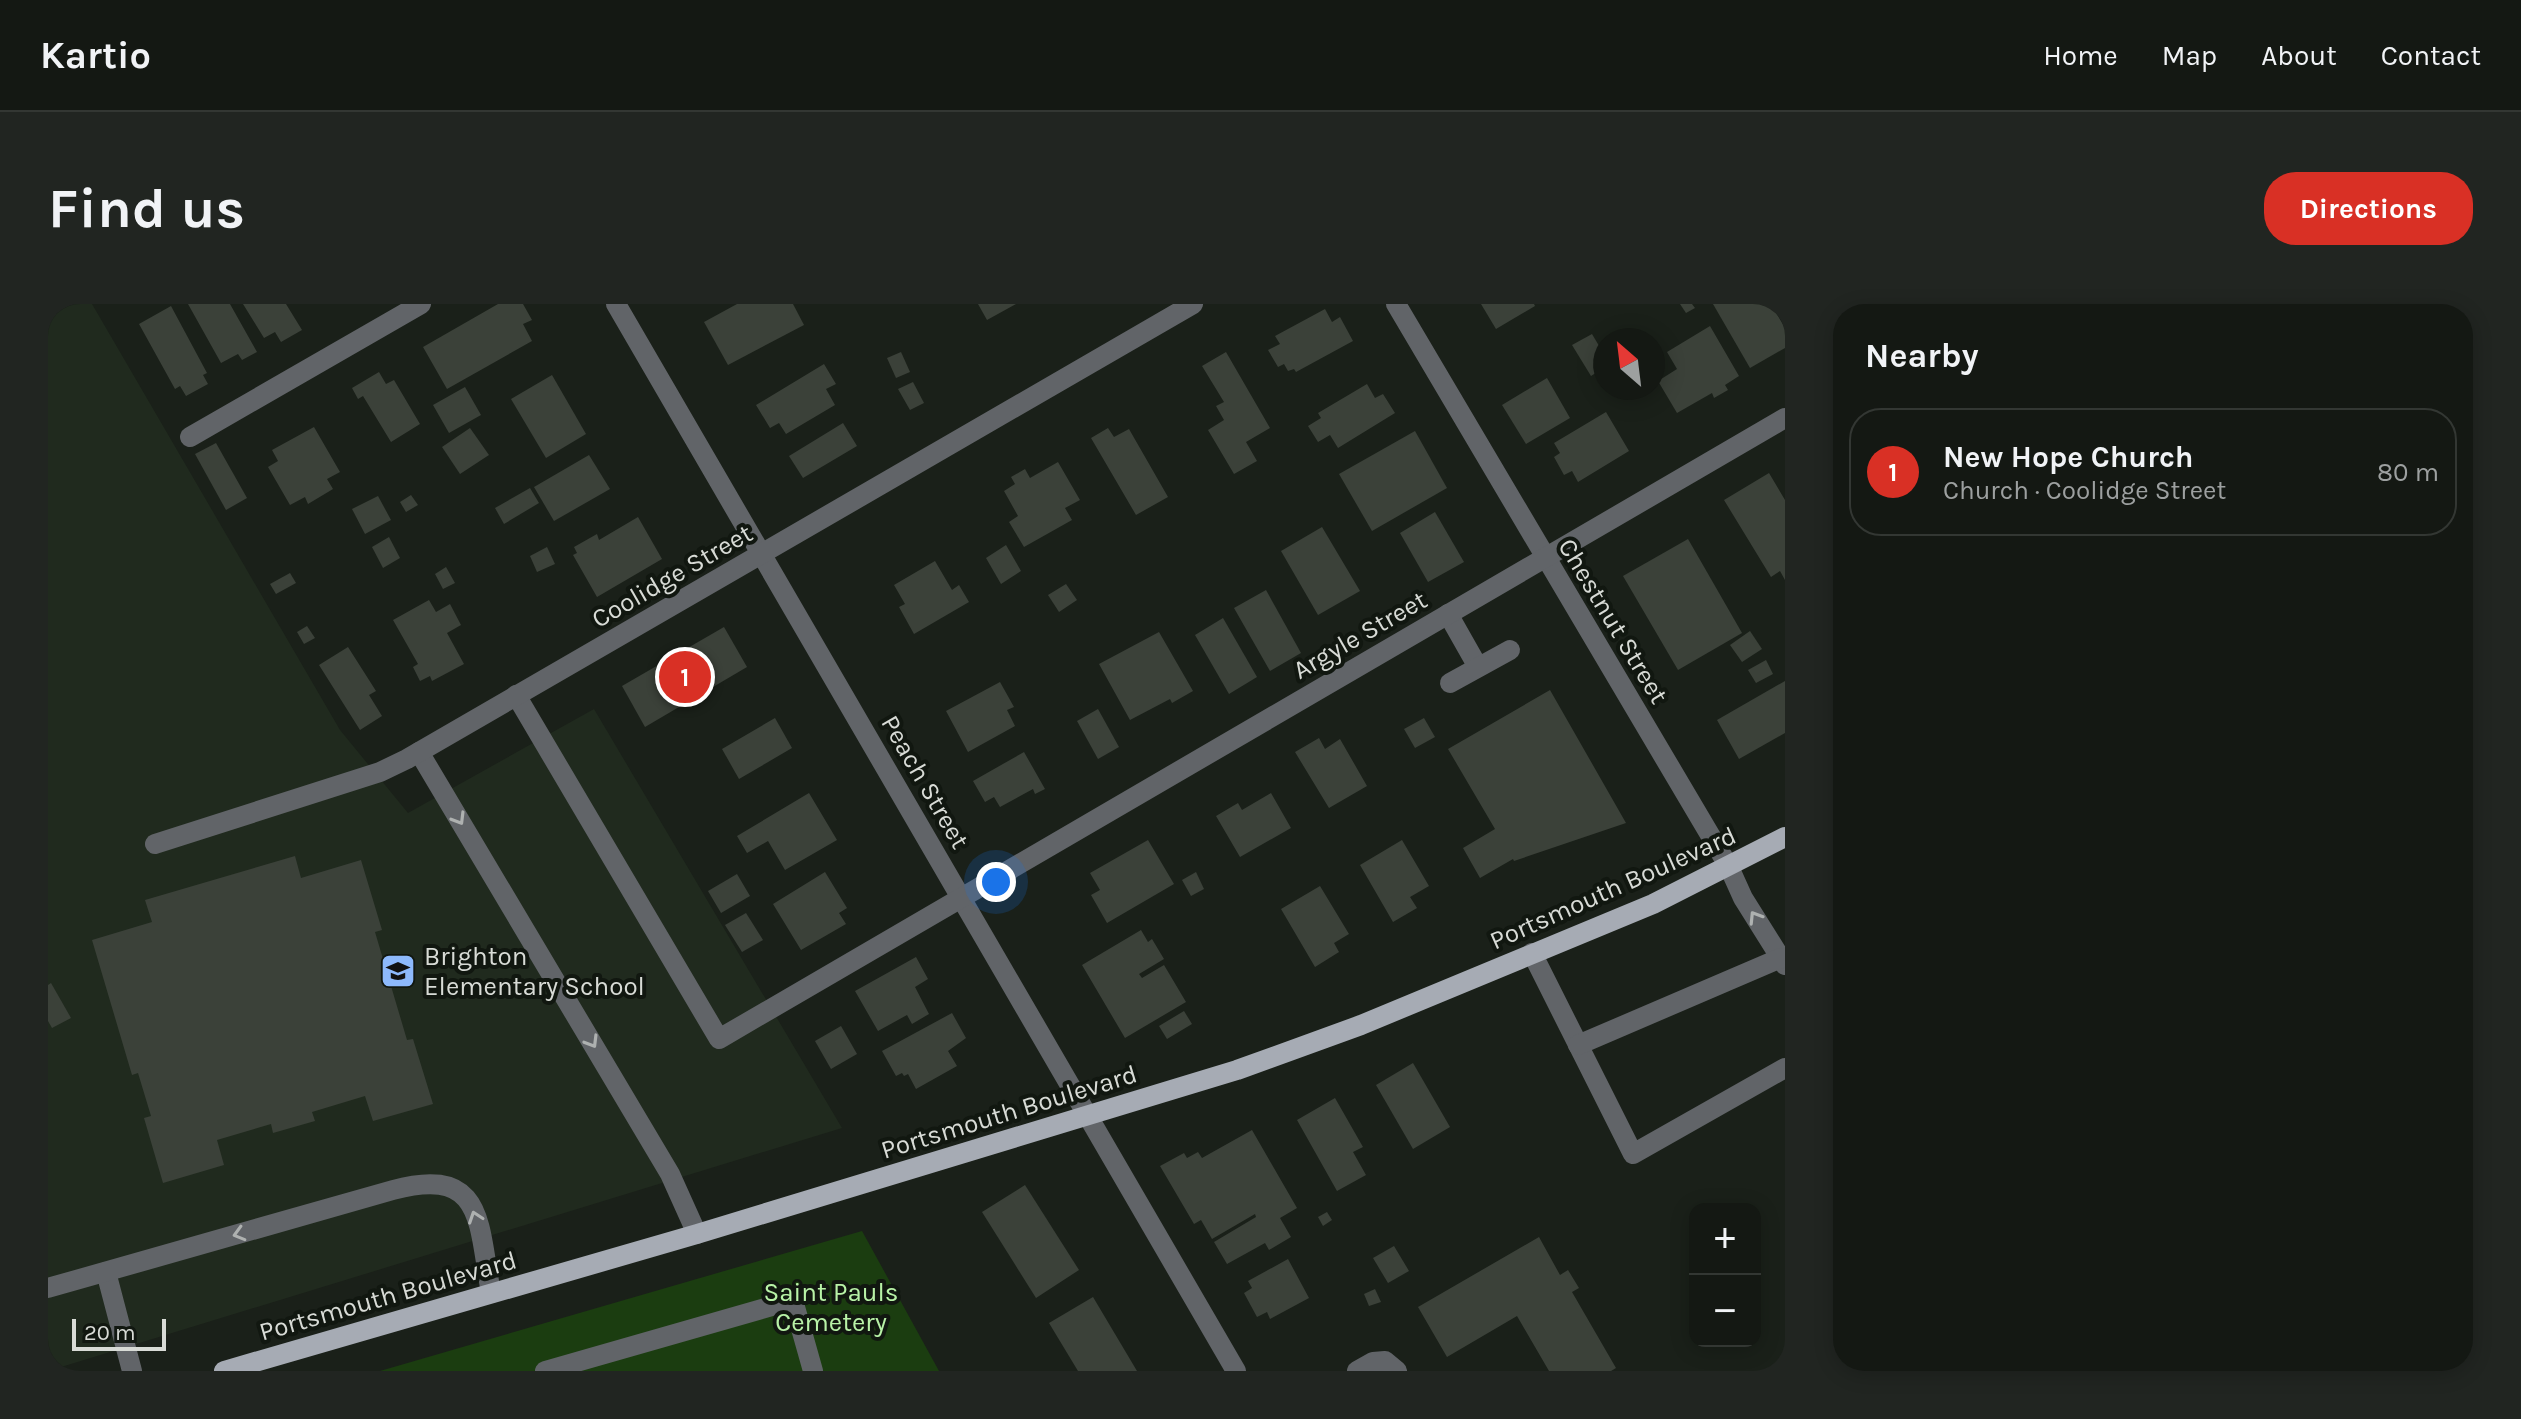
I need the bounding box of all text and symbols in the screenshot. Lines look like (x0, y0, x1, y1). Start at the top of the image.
text: Kartio (40, 33, 151, 78)
text: Home (2043, 39, 2118, 72)
text: Map (2162, 39, 2217, 72)
text: About (2261, 39, 2337, 72)
text: Contact (2381, 39, 2481, 72)
button: Directions (2264, 172, 2473, 245)
text: Find us (48, 176, 245, 241)
north arrow (1593, 328, 1665, 400)
text: Nearby (1865, 336, 1979, 376)
text: New Hope Church (1943, 439, 2194, 475)
text: 1 (1888, 457, 1898, 488)
text: 80 m (2377, 457, 2439, 488)
text: Church · Coolidge Street (1943, 475, 2226, 506)
street label: Coolidge Street (586, 517, 758, 635)
street label: Chestnut Street (1552, 533, 1675, 709)
street label: Argyle Street (1288, 584, 1433, 686)
pin: 1 (659, 647, 711, 707)
street label: Peach Street (874, 710, 976, 854)
one-way arrow (449, 810, 465, 825)
street label: Portsmouth Boulevard (1485, 820, 1741, 956)
your location (976, 862, 1016, 902)
one-way arrow (1749, 911, 1765, 926)
place label: Brighton Elementary School (424, 941, 645, 1002)
school or university icon: Brighton Elementary School (379, 952, 417, 990)
one-way arrow (582, 1033, 598, 1048)
street label: Portsmouth Boulevard (877, 1058, 1141, 1166)
map controls (1689, 1203, 1761, 1347)
button: + (1689, 1203, 1761, 1275)
one-way arrow (469, 1210, 485, 1224)
one-way arrow (233, 1225, 247, 1241)
street label: Portsmouth Boulevard (256, 1244, 520, 1348)
button: − (1689, 1275, 1761, 1347)
park label: Saint Pauls Cemetery (764, 1277, 898, 1338)
scale bar (72, 1315, 166, 1351)
text: 20 m (84, 1320, 136, 1346)

